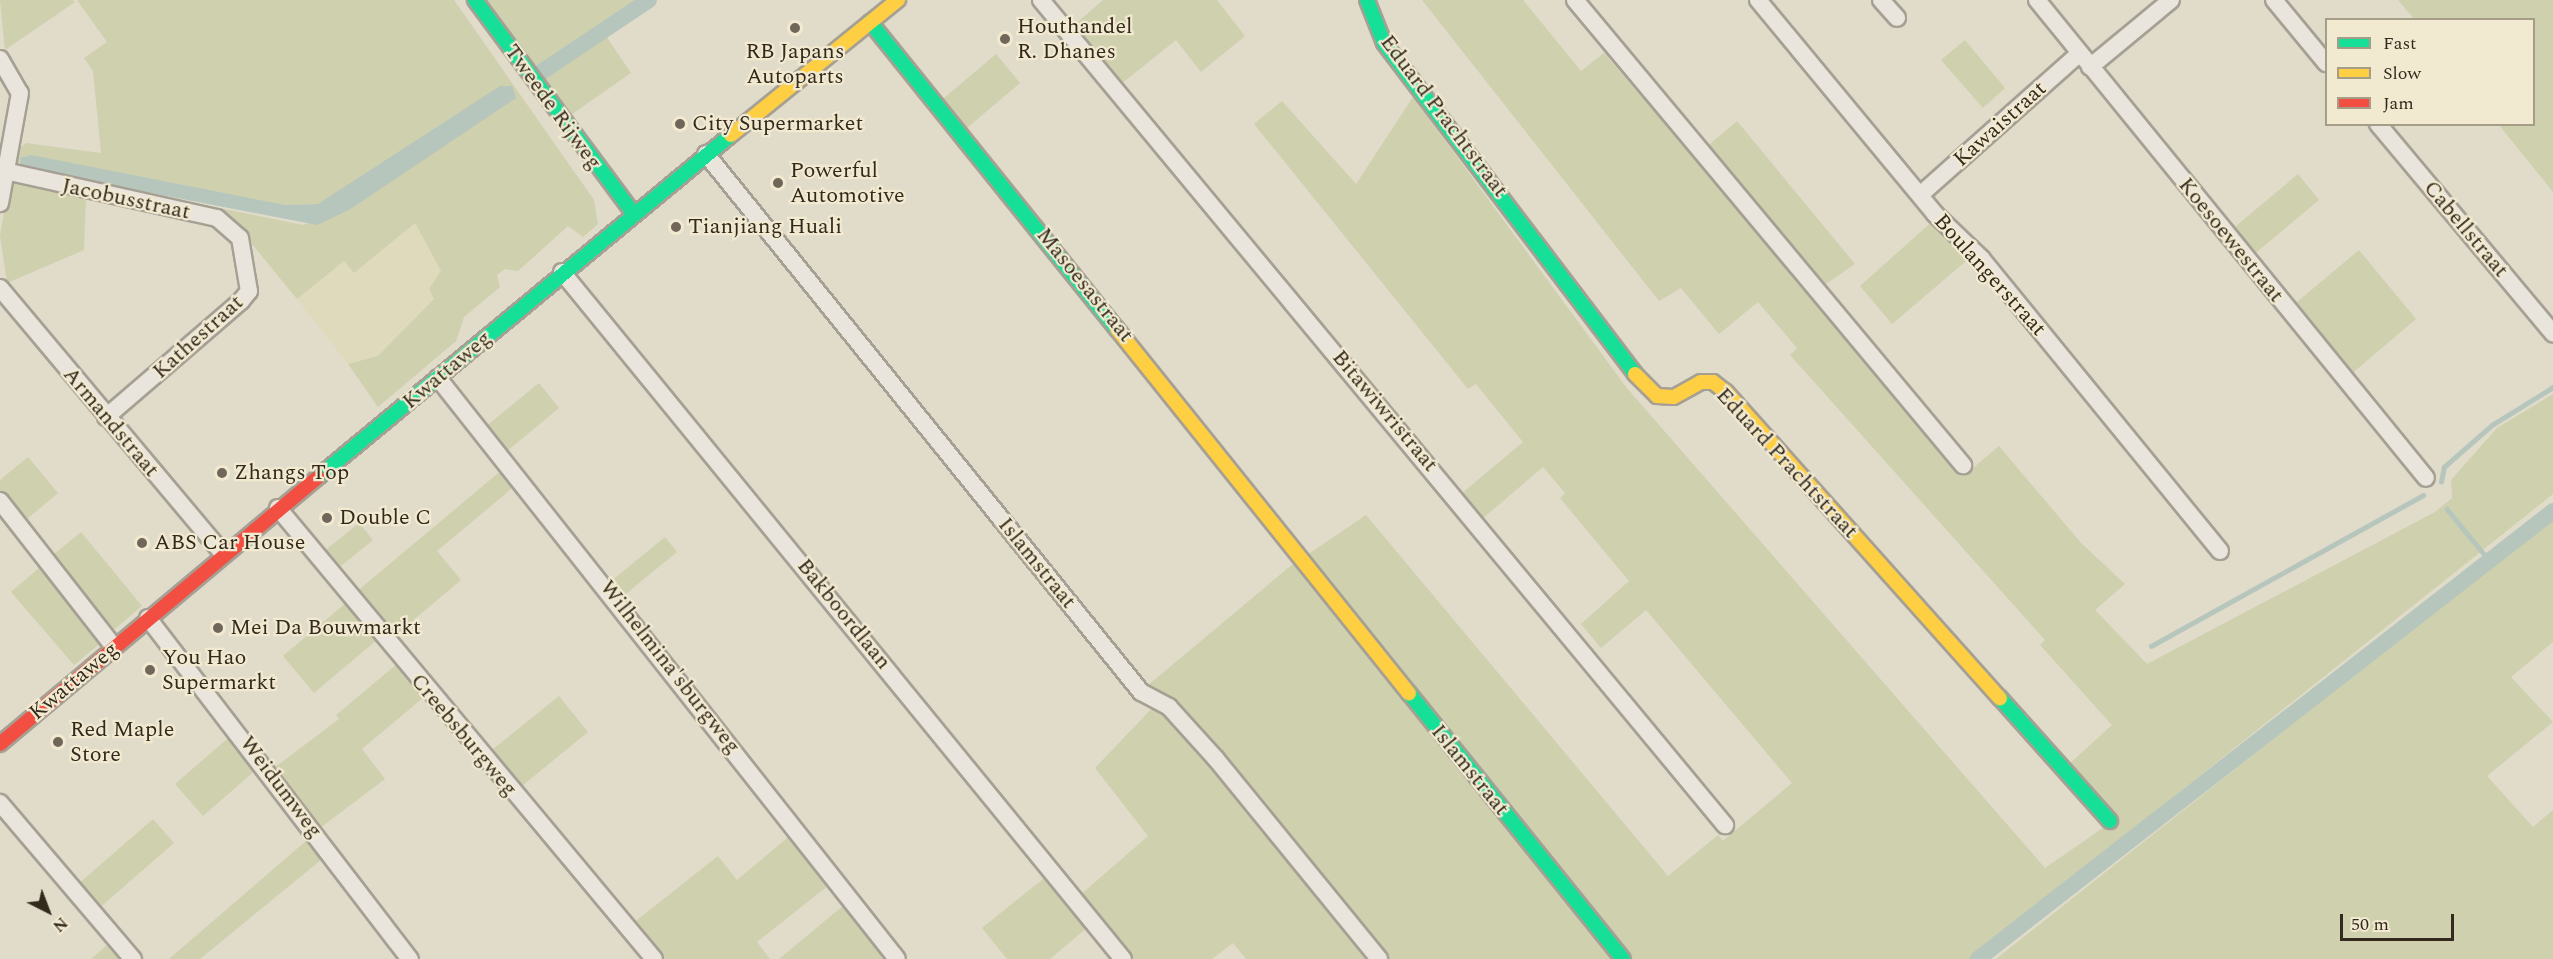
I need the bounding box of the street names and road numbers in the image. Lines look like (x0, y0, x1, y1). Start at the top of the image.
street label: Eduard Prachtstraat (1374, 30, 1514, 202)
street label: Tweede Rijweg (499, 39, 607, 175)
street label: Kawaistraat (1948, 75, 2052, 173)
street label: Koesoewestraat (2173, 172, 2289, 308)
street label: Jacobusstraat (59, 173, 193, 225)
street label: Cabellstraat (2418, 175, 2514, 283)
street label: Boulangerstraat (1928, 208, 2052, 342)
street label: Masoesastraat (1031, 222, 1139, 348)
street label: Kathestraat (147, 289, 249, 385)
street label: Kwattaweg (397, 325, 497, 415)
street label: Bitawiwristraat (1326, 345, 1444, 477)
street label: Armandstraat (57, 362, 165, 482)
street label: Eduard Prachtstraat (1710, 382, 1864, 544)
street label: Islamstraat (992, 512, 1082, 614)
street label: Bakboordlaan (791, 553, 897, 675)
street label: Wilhelmina'sburgweg (594, 575, 746, 759)
street label: Kwattaweg (24, 636, 124, 726)
street label: Creebsburgweg (405, 668, 523, 802)
street label: Islamstraat (1425, 719, 1515, 821)
street label: Weidumweg (234, 731, 328, 843)

